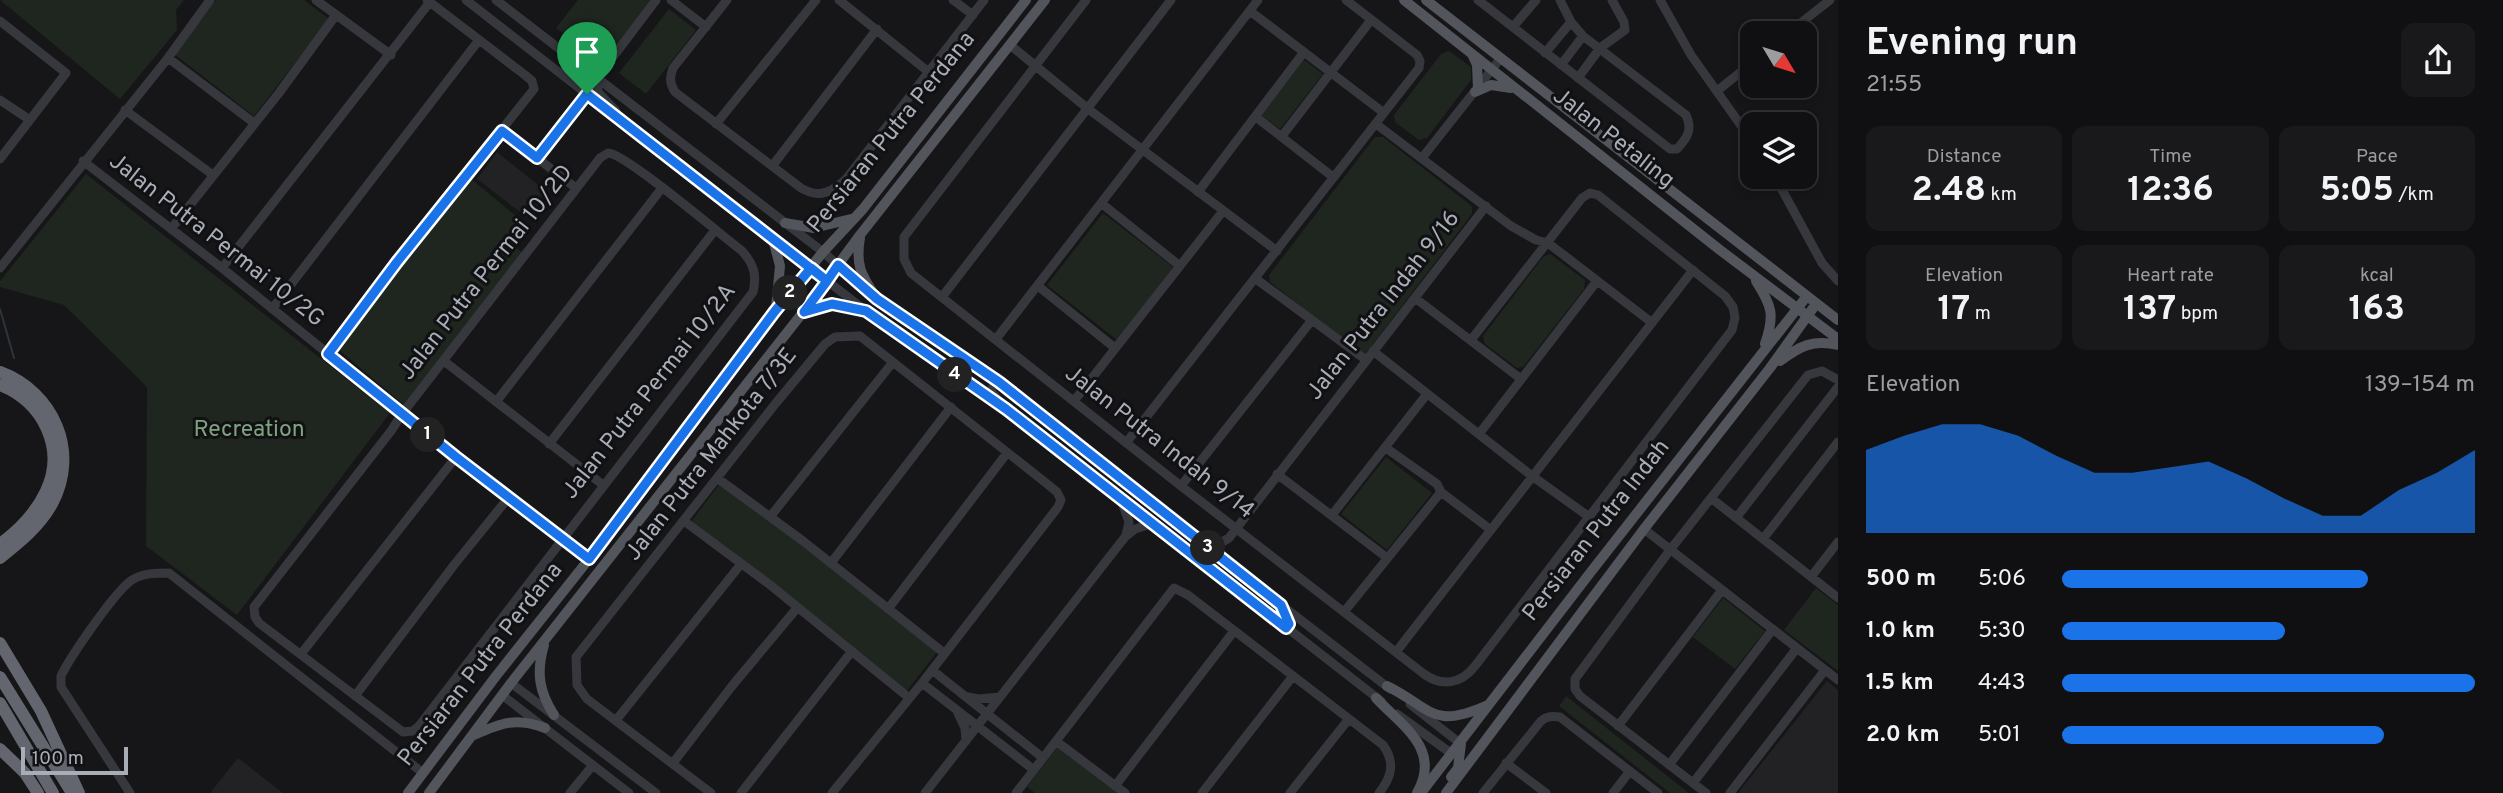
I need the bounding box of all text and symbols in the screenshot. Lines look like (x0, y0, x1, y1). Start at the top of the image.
text: Evening run (1866, 20, 2078, 69)
north arrow (1740, 21, 1816, 98)
map controls (1740, 21, 1817, 189)
pin (557, 22, 617, 94)
button: share (2401, 23, 2475, 97)
street label: Persiaran Putra Perdana (802, 26, 982, 240)
icon: arrive (568, 33, 606, 71)
text: 21:55 (1866, 71, 1922, 100)
street label: Jalan Petaling (1546, 82, 1680, 196)
button: layers (1740, 112, 1817, 189)
text: Distance (1927, 145, 2001, 169)
text: Time (2149, 145, 2192, 169)
text: Pace (2356, 145, 2398, 169)
street label: Jalan Putra Permai 10/2G (102, 148, 330, 334)
street label: Jalan Putra Permai 10/2D (394, 159, 580, 387)
text: 2.48 (1912, 169, 1986, 213)
text: 12:36 (2127, 169, 2214, 213)
text: 5:05 (2320, 169, 2394, 213)
text: km (1986, 183, 2017, 207)
text: /km (2394, 183, 2434, 207)
street label: Jalan Putra Indah 9/16 (1301, 205, 1467, 407)
text: Elevation (1925, 264, 2003, 288)
text: Heart rate (2127, 264, 2214, 288)
text: kcal (2360, 264, 2394, 288)
pin: 2 (772, 276, 808, 310)
street label: Jalan Putra Permai 10/2A (557, 278, 743, 506)
text: 2 (784, 280, 795, 304)
text: 17 (1938, 288, 1970, 332)
text: 137 (2123, 288, 2176, 332)
text: 163 (2349, 288, 2405, 332)
text: m (1970, 302, 1991, 326)
text: bpm (2176, 302, 2218, 326)
street label: Jalan Putra Mahkota 7/3E (620, 343, 804, 567)
pin: 4 (937, 358, 972, 392)
street label: Jalan Putra Indah 9/14 (1058, 360, 1260, 526)
text: 4 (948, 362, 961, 386)
text: Elevation (1866, 371, 1961, 400)
text: 139–154 m (2365, 371, 2475, 400)
park label: Recreation (193, 416, 305, 445)
pin: 1 (410, 418, 446, 452)
text: 1 (424, 422, 431, 446)
street label: Persiaran Putra Indah (1517, 434, 1677, 628)
pin: 3 (1190, 530, 1226, 566)
text: 3 (1202, 535, 1213, 559)
street label: Persiaran Putra Perdana (392, 557, 570, 773)
text: 500 m (1866, 565, 1936, 594)
text: 5:06 (1978, 565, 2026, 594)
text: 1.0 km (1866, 617, 1935, 646)
text: 5:30 (1978, 617, 2026, 646)
text: 1.5 km (1866, 669, 1934, 698)
text: 4:43 (1978, 669, 2026, 698)
text: 2.0 km (1866, 721, 1940, 750)
text: 5:01 (1978, 721, 2021, 750)
scale bar (21, 744, 128, 776)
text: 100 m (32, 747, 84, 771)

